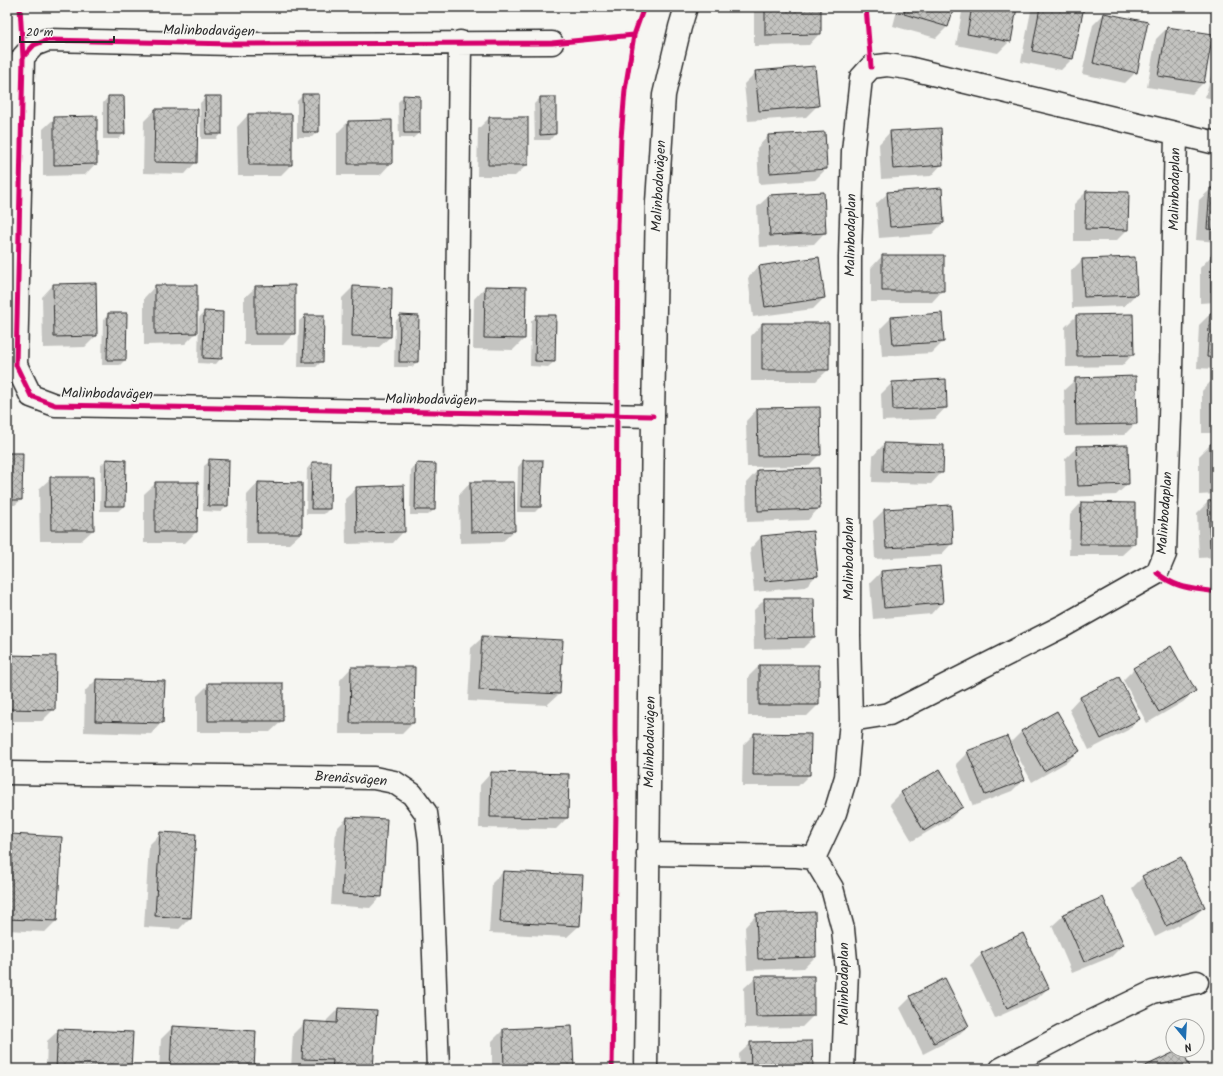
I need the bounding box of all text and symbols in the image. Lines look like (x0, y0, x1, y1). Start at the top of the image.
scale bar (20, 18, 114, 44)
street label: Malinbodavägen (163, 19, 255, 43)
text: 20 m (26, 23, 54, 42)
street label: Malinbodavägen (646, 139, 672, 233)
street label: Malinbodaplan (1163, 147, 1187, 231)
street label: Malinbodaplan (839, 193, 863, 277)
street label: Malinbodavägen (61, 382, 153, 406)
street label: Malinbodavägen (385, 388, 477, 412)
street label: Malinbodaplan (1151, 471, 1179, 555)
street label: Malinbodaplan (838, 517, 860, 601)
street label: Malinbodavägen (638, 696, 662, 788)
street label: Brenäsvägen (314, 765, 388, 793)
street label: Malinbodaplan (833, 942, 855, 1026)
north arrow (1165, 1018, 1205, 1058)
text: N (1182, 1037, 1194, 1056)

